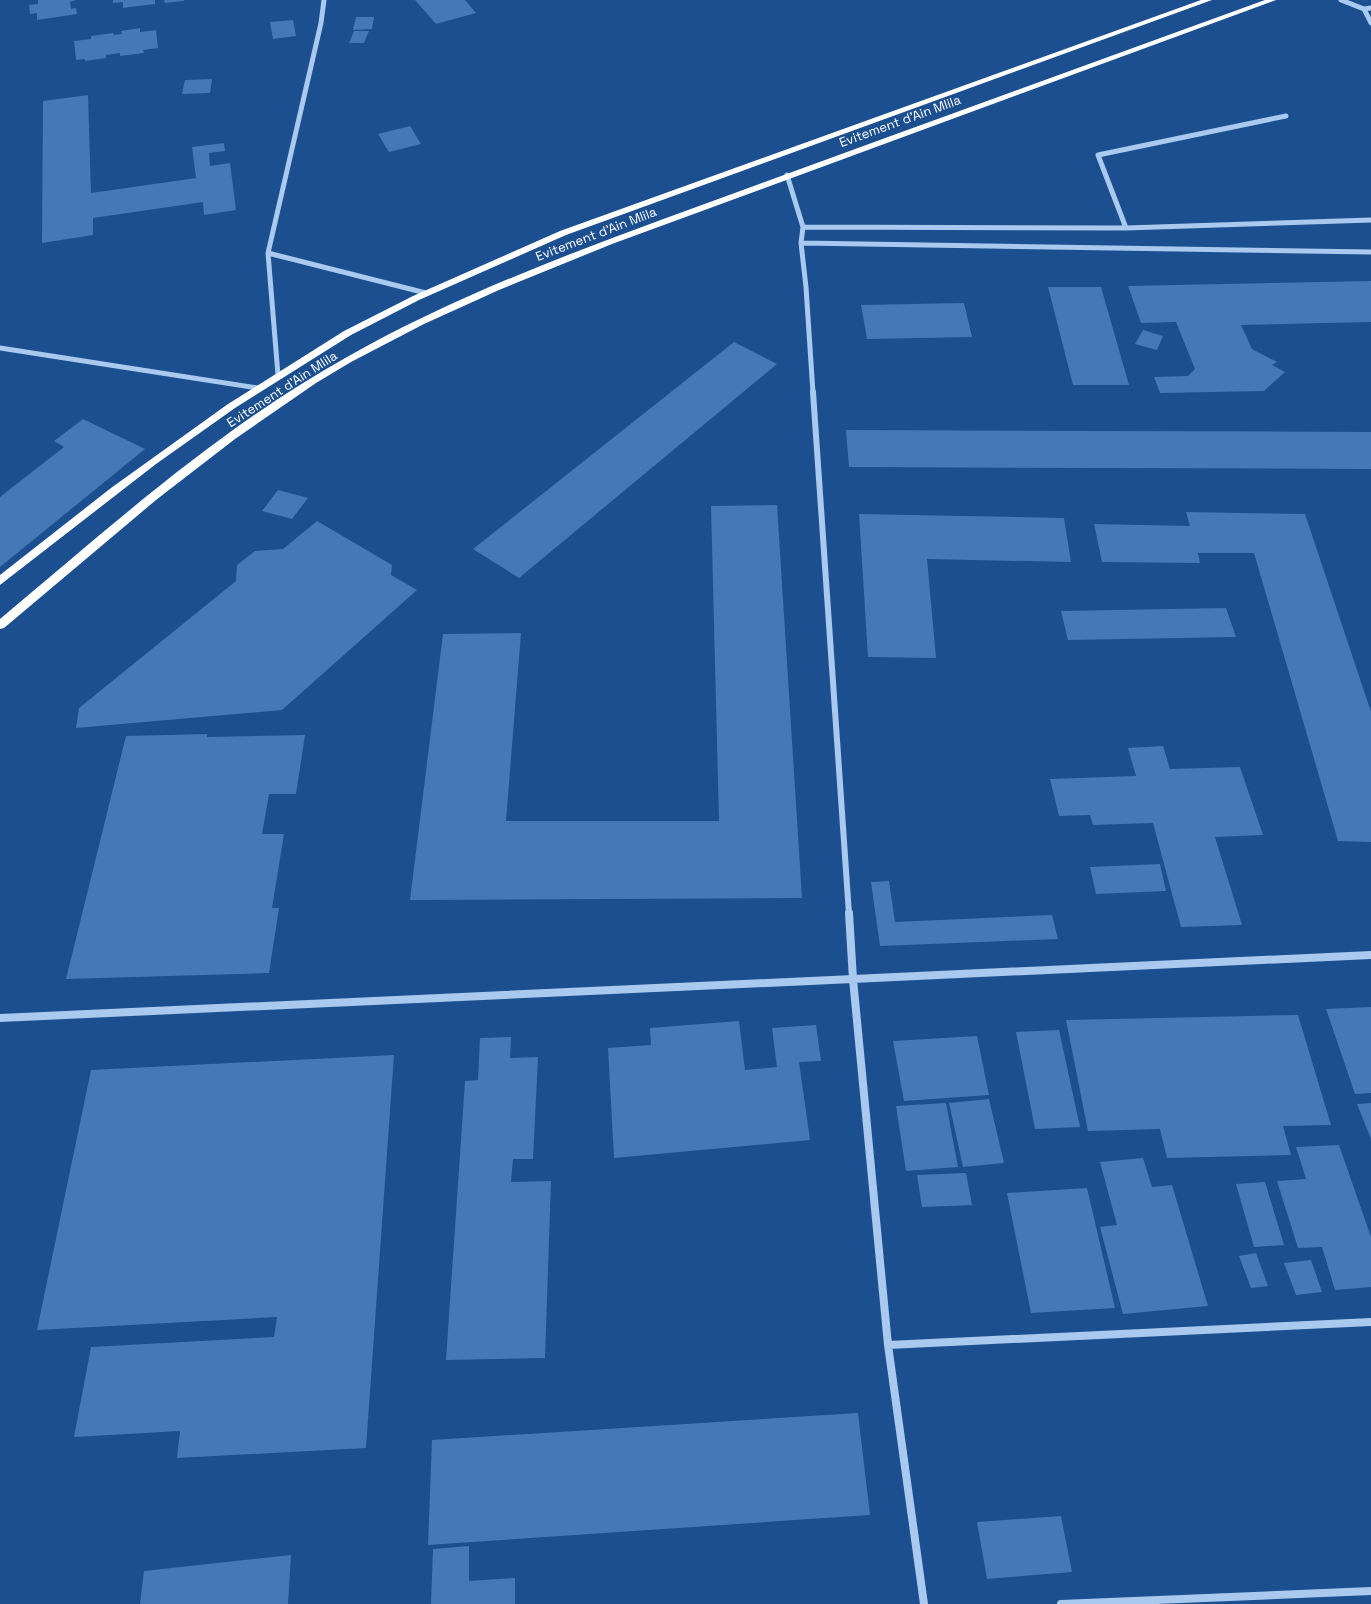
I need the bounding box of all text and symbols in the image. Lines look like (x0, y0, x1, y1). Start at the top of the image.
street label: Evitement d'Ain Mlila (837, 91, 964, 151)
street label: Evitement d'Ain Mlila (533, 203, 659, 265)
street label: Evitement d'Ain Mlila (224, 347, 341, 431)

